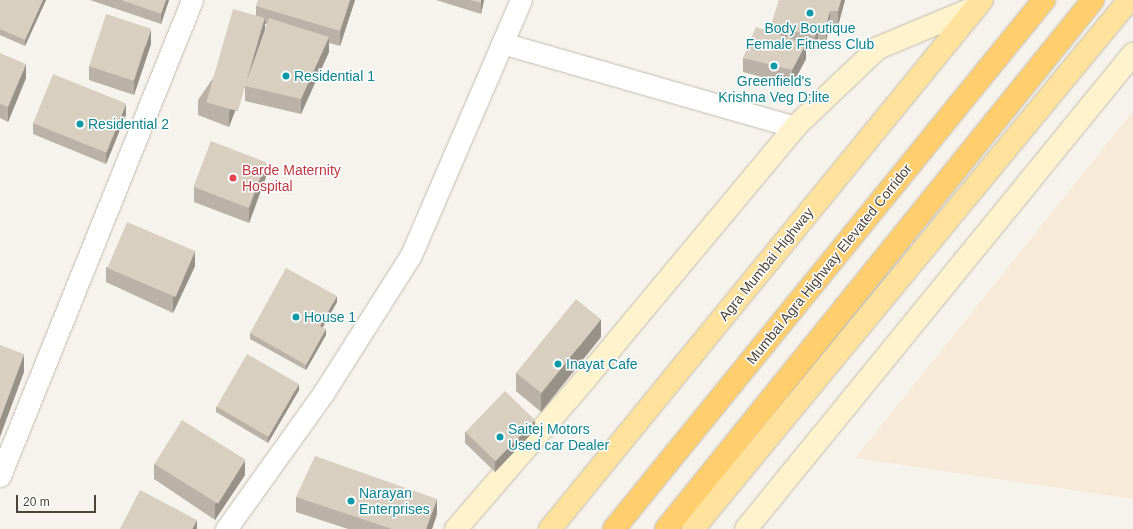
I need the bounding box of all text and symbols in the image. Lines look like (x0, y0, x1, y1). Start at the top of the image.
marker: Body Boutique Female Fitness Club (805, 8, 815, 18)
place label: Body Boutique Female Fitness Club (746, 20, 874, 52)
marker: Greenfield's Krishna Veg D;lite (769, 61, 779, 71)
place label: Residential 1 (294, 68, 375, 84)
marker: Residential 1 (281, 71, 291, 81)
place label: Greenfield's Krishna Veg D;lite (718, 73, 830, 106)
place label: Residential 2 (88, 116, 169, 132)
marker: Residential 2 (75, 119, 85, 129)
street label: Mumbai Agra Highway Elevated Corridor (743, 160, 915, 368)
place label: Barde Maternity Hospital (242, 162, 341, 194)
marker: Barde Maternity Hospital (227, 172, 239, 184)
street label: Agra Mumbai Highway (715, 204, 817, 324)
place label: House 1 (304, 309, 356, 325)
marker: House 1 (291, 312, 301, 322)
place label: Inayat Cafe (566, 356, 638, 372)
marker: Inayat Cafe (553, 359, 563, 369)
place label: Saitej Motors Used car Dealer (508, 421, 609, 454)
marker: Saitej Motors Used car Dealer (495, 432, 505, 442)
place label: Narayan Enterprises (359, 485, 430, 518)
scale bar (18, 487, 98, 513)
text: 20 m (23, 495, 50, 509)
marker: Narayan Enterprises (346, 496, 356, 506)

